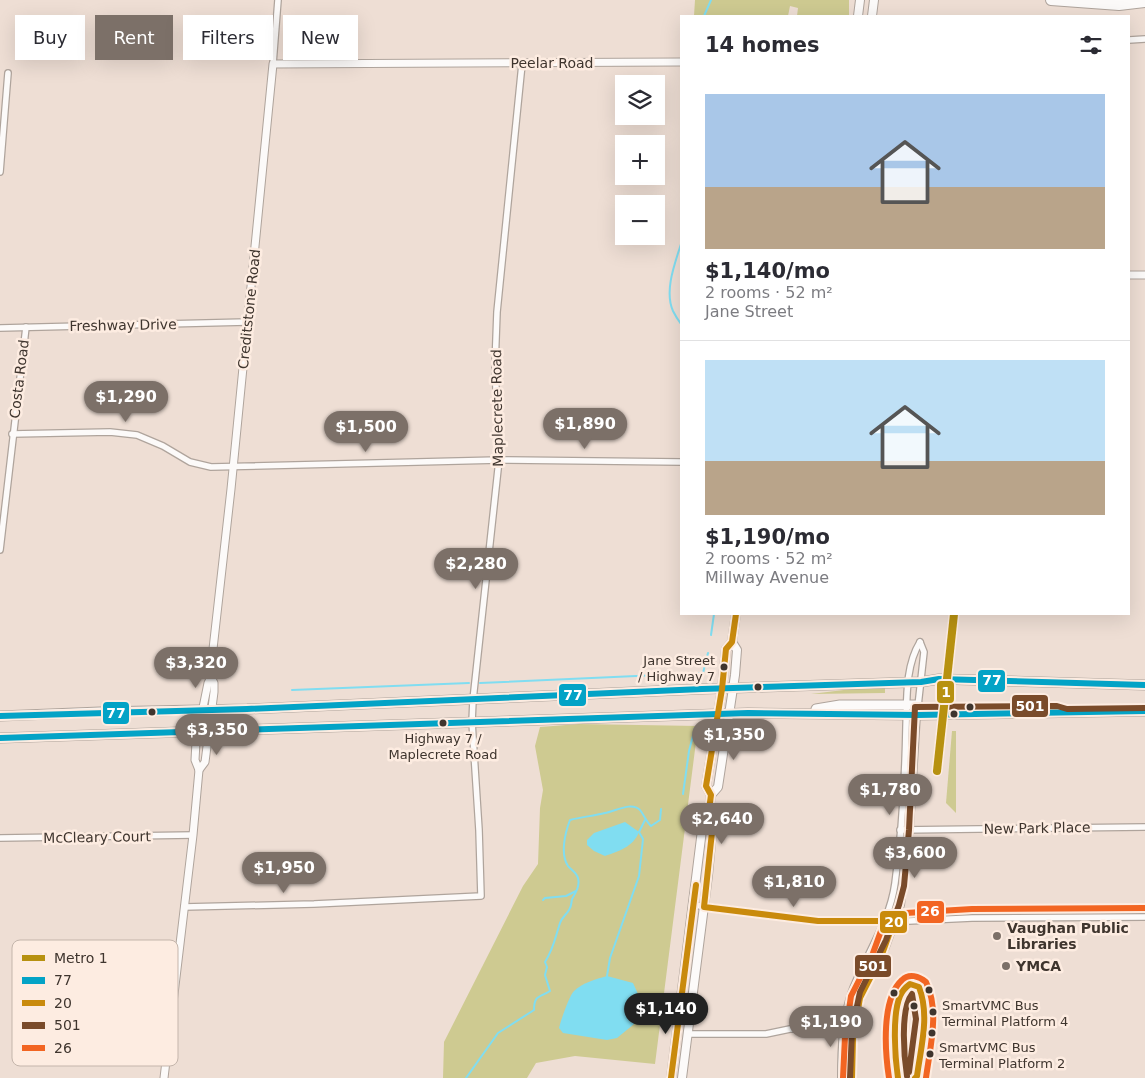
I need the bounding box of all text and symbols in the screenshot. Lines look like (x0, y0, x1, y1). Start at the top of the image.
chip: Buy (15, 15, 85, 60)
chip: Rent (95, 15, 173, 60)
chip: Filters (183, 15, 273, 60)
chip: New (283, 15, 358, 60)
icon: filters (1077, 31, 1105, 59)
text: 14 homes (705, 33, 820, 57)
street label: Peelar Road (511, 55, 593, 71)
map controls (615, 75, 665, 245)
button: layers (615, 75, 665, 125)
icon: home (860, 127, 950, 217)
button: + (615, 135, 665, 185)
button: − (615, 195, 665, 245)
street label: Creditstone Road (235, 248, 263, 370)
text: $1,140/mo (705, 259, 830, 283)
text: 2 rooms · 52 m² (705, 283, 833, 302)
text: Jane Street (705, 302, 793, 321)
street label: Freshway Drive (69, 316, 177, 334)
street label: Costa Road (6, 339, 32, 419)
street label: Maplecrete Road (488, 349, 506, 467)
pin: $1,290 (85, 380, 167, 423)
text: $1,290 (95, 387, 157, 406)
icon: home (860, 392, 950, 482)
pin: $1,890 (544, 408, 626, 450)
pin: $1,500 (325, 410, 407, 453)
text: $1,890 (554, 414, 616, 433)
text: $1,500 (335, 417, 397, 436)
text: $1,190/mo (705, 525, 830, 549)
pin: $2,280 (435, 548, 517, 590)
text: 2 rooms · 52 m² (705, 549, 833, 568)
text: $2,280 (445, 554, 507, 573)
text: Millway Avenue (705, 568, 829, 587)
pin: $3,320 (155, 646, 237, 689)
text: $3,320 (165, 653, 227, 672)
place label: Jane Street / Highway 7 (638, 653, 715, 684)
marker: Jane Street / Highway 7 (719, 662, 729, 672)
line badge: 77 (977, 669, 1006, 693)
text: 77 (982, 672, 1002, 688)
line badge: 1 (936, 680, 955, 704)
unlabelled marker (753, 682, 763, 692)
line badge: 77 (558, 683, 587, 707)
text: 1 (941, 684, 951, 700)
text: 77 (563, 687, 583, 703)
line badge: 501 (1011, 694, 1049, 718)
text: 501 (1015, 698, 1045, 714)
line badge: 77 (102, 701, 130, 725)
unlabelled marker (965, 702, 975, 712)
text: 77 (106, 705, 126, 721)
unlabelled marker (147, 707, 157, 717)
unlabelled marker (949, 709, 959, 719)
pin: $3,350 (176, 714, 258, 756)
marker: Highway 7 / Maplecrete Road (438, 718, 448, 728)
pin: $1,350 (693, 718, 775, 761)
text: $3,350 (186, 720, 248, 739)
text: $1,350 (703, 725, 765, 744)
place label: Highway 7 / Maplecrete Road (388, 731, 498, 762)
pin: $1,780 (849, 774, 931, 816)
text: $1,780 (859, 780, 921, 799)
pin: $2,640 (681, 802, 763, 845)
text: $2,640 (691, 809, 753, 828)
street label: New Park Place (983, 819, 1091, 837)
street label: McCleary Court (43, 828, 151, 846)
pin: $3,600 (874, 836, 956, 879)
text: $3,600 (884, 843, 946, 862)
pin: $1,950 (243, 852, 325, 894)
text: $1,950 (253, 858, 315, 877)
pin: $1,810 (753, 866, 835, 908)
text: $1,810 (763, 872, 825, 891)
line badge: 26 (916, 900, 945, 924)
text: 26 (920, 903, 940, 919)
line badge: 20 (879, 910, 908, 934)
text: 20 (884, 914, 904, 930)
place label: Vaughan Public Libraries (1007, 920, 1129, 952)
marker: Vaughan Public Libraries (991, 930, 1003, 942)
legend (12, 940, 178, 1066)
text: Metro 1 (54, 950, 108, 966)
line badge: 501 (854, 954, 892, 978)
text: 501 (858, 958, 888, 974)
place label: YMCA (1015, 958, 1061, 974)
marker: YMCA (1000, 960, 1012, 972)
text: 77 (54, 972, 72, 988)
unlabelled marker (924, 985, 934, 995)
unlabelled marker (889, 988, 899, 998)
pin: $1,140 (625, 992, 707, 1035)
text: 20 (54, 995, 72, 1011)
place label: SmartVMC Bus Terminal Platform 4 (941, 998, 1068, 1029)
text: $1,140 (635, 999, 697, 1018)
unlabelled marker (909, 1001, 919, 1011)
pin: $1,190 (790, 1006, 872, 1048)
marker: SmartVMC Bus Terminal Platform 4 (928, 1007, 938, 1017)
text: $1,190 (800, 1012, 862, 1031)
text: 501 (54, 1017, 81, 1033)
unlabelled marker (927, 1028, 937, 1038)
text: 26 (54, 1040, 72, 1056)
place label: SmartVMC Bus Terminal Platform 2 (938, 1040, 1065, 1071)
marker: SmartVMC Bus Terminal Platform 2 (925, 1049, 935, 1059)

